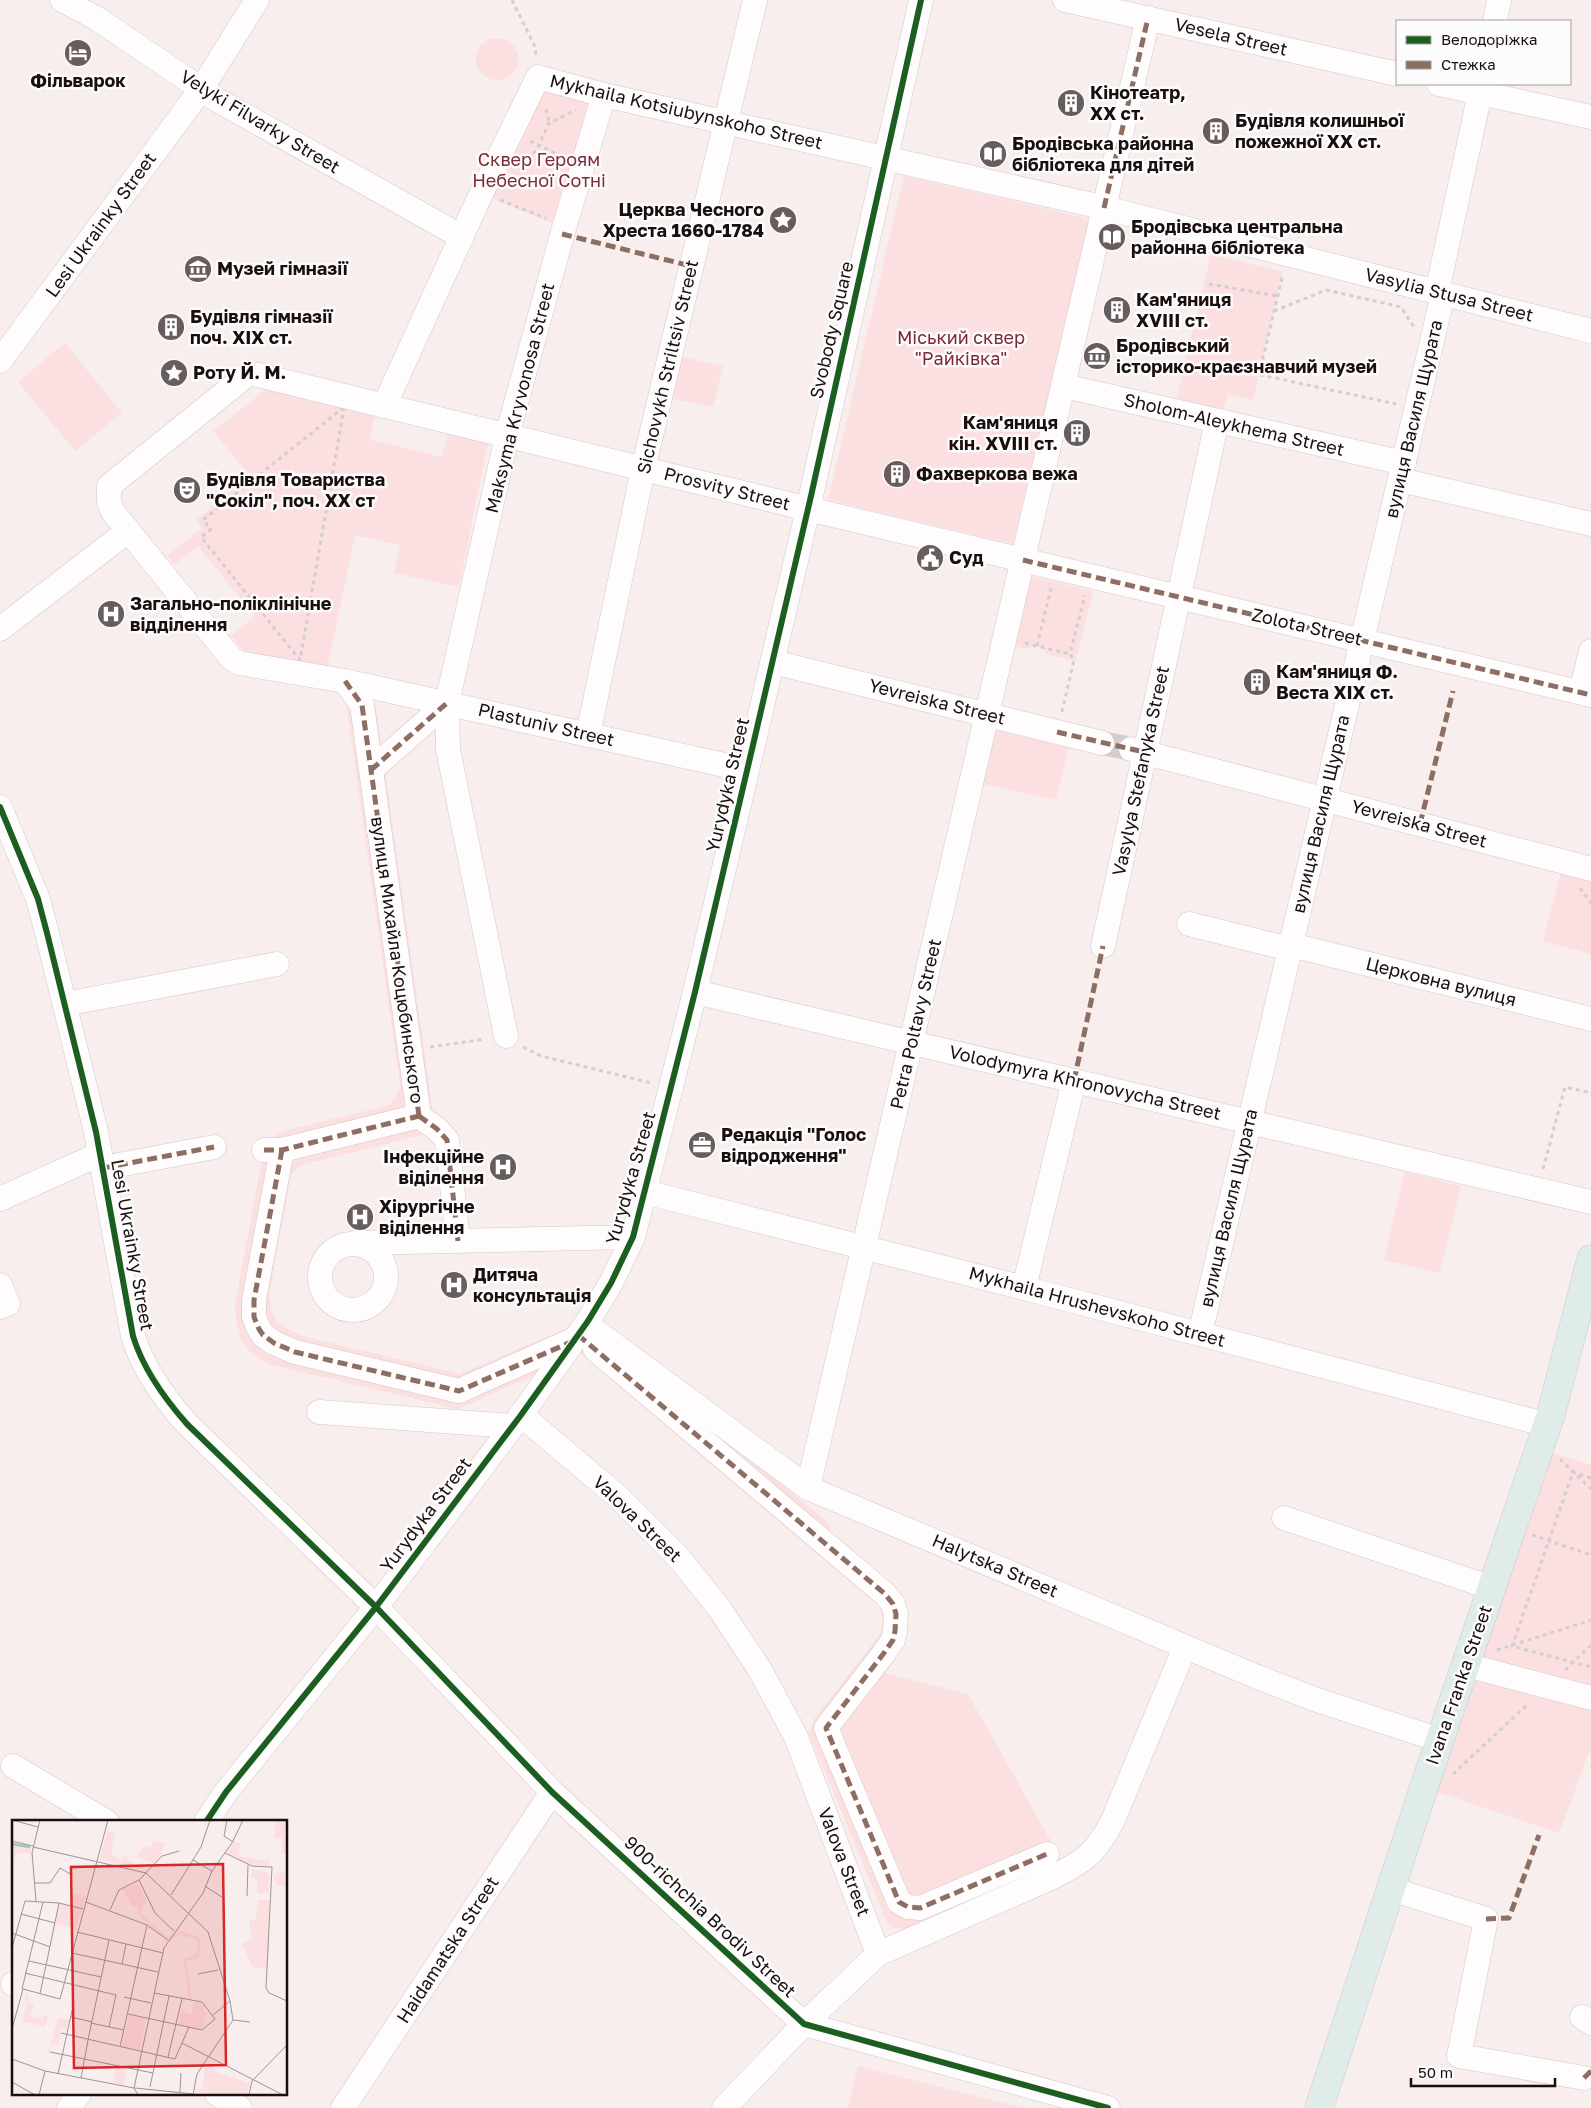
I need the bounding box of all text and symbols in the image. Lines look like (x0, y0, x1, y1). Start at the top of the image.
street label: Vesela Street (1173, 12, 1290, 60)
legend (1396, 20, 1571, 85)
text: Велодоріжка (1441, 30, 1538, 48)
hotel icon: Фільварок (63, 38, 93, 68)
text: Стежка (1441, 55, 1496, 73)
street label: Velyki Filvarky Street (177, 65, 344, 178)
place label: Фільварок (30, 69, 126, 91)
street label: Mykhaila Kotsiubynskoho Street (548, 69, 825, 153)
place label: Кінотеатр, XX ст. (1090, 81, 1186, 124)
building icon: Кінотеатр, XX ст. (1056, 88, 1086, 118)
place label: Будівля колишньої пожежної XX ст. (1235, 109, 1405, 152)
building icon: Будівля колишньої пожежної XX ст. (1201, 116, 1231, 146)
place label: Бродівська районна бібліотека для дітей (1012, 132, 1194, 175)
library icon: Бродівська районна бібліотека для дітей (978, 139, 1008, 169)
street label: Lesi Ukrainky Street (40, 148, 160, 301)
park label: Сквер Героям Небесної Сотні (472, 148, 606, 191)
place label: Церква Чесного Хреста 1660-1784 (603, 198, 764, 241)
place icon: Церква Чесного Хреста 1660-1784 (768, 205, 798, 235)
place label: Бродівська центральна районна бібліотека (1131, 215, 1343, 258)
library icon: Бродівська центральна районна бібліотека (1097, 222, 1127, 252)
museum icon: Музей гімназії (183, 254, 213, 284)
place label: Музей гімназії (217, 257, 349, 279)
street label: Sichovykh Striltsiv Street (632, 258, 702, 476)
street label: Svobody Square (805, 259, 858, 401)
street label: Vasylia Stusa Street (1363, 262, 1536, 326)
street label: Maksyma Kryvonosa Street (480, 280, 558, 515)
place label: Кам'яниця XVIII ст. (1136, 288, 1231, 331)
building icon: Кам'яниця XVIII ст. (1102, 295, 1132, 325)
place label: Будівля гімназії поч. XIX ст. (190, 305, 334, 348)
building icon: Будівля гімназії поч. XIX ст. (156, 312, 186, 342)
street label: вулиця Василя Щурата (1379, 318, 1447, 520)
park label: Міський сквер "Райківка" (897, 326, 1025, 369)
place label: Бродівський історико-краєзнавчий музей (1116, 334, 1377, 377)
museum icon: Бродівський історико-краєзнавчий музей (1082, 341, 1112, 371)
place icon: Роту Й. М. (159, 358, 189, 388)
place label: Роту Й. М. (193, 361, 286, 383)
street label: Sholom-Aleykhema Street (1122, 388, 1347, 460)
place label: Кам'яниця кін. XVIII ст. (949, 411, 1058, 454)
building icon: Кам'яниця кін. XVIII ст. (1062, 418, 1092, 448)
building icon: Фахверкова вежа (882, 459, 912, 489)
street label: Prosvity Street (662, 462, 793, 514)
place label: Фахверкова вежа (916, 462, 1078, 484)
place label: Будівля Товариства "Сокіл", поч. ХХ ст (206, 468, 385, 511)
theatre icon: Будівля Товариства "Сокіл", поч. ХХ ст (172, 475, 202, 505)
public building icon: Cуд (915, 543, 945, 573)
place label: Cуд (949, 546, 983, 568)
place label: Загально-поліклінічне відділення (130, 592, 332, 635)
hospital icon: Загально-поліклінічне відділення (96, 599, 126, 629)
street label: Zolota Street (1250, 603, 1365, 649)
place label: Кам'яниця Ф. Веста XIX ст. (1276, 660, 1398, 703)
street label: Vasylya Stefanyka Street (1107, 664, 1173, 878)
building icon: Кам'яниця Ф. Веста XIX ст. (1242, 667, 1272, 697)
street label: Yevreiska Street (867, 673, 1008, 729)
street label: Plastuniv Street (476, 698, 616, 750)
street label: вулиця Василя Щурата (1286, 713, 1354, 915)
street label: Yurydyka Street (701, 715, 753, 854)
street label: Yevreiska Street (1349, 794, 1490, 852)
street label: вулиця Михайла Коцюбинського (367, 815, 429, 1105)
street label: Petra Poltavy Street (885, 936, 945, 1111)
street label: Церковна вулиця (1364, 952, 1519, 1010)
street label: Volodymyra Khronovycha Street (947, 1040, 1223, 1124)
street label: вулиця Василя Щурата (1194, 1107, 1262, 1309)
street label: Yurydyka Street (600, 1109, 660, 1247)
place label: Редакція "Голос відродження" (721, 1123, 866, 1166)
office icon: Редакція "Голос відродження" (687, 1130, 717, 1160)
place label: Інфекційне віділення (383, 1145, 484, 1188)
hospital icon: Інфекційне віділення (488, 1152, 518, 1182)
street label: Lesi Ukrainky Street (107, 1157, 159, 1332)
place label: Хірургічне віділення (379, 1195, 475, 1238)
hospital icon: Хірургічне віділення (345, 1202, 375, 1232)
street label: Mykhaila Hrushevskoho Street (967, 1261, 1228, 1351)
place label: Дитяча консультація (473, 1263, 591, 1306)
hospital icon: Дитяча консультація (439, 1270, 469, 1300)
street label: Yurydyka Street (375, 1453, 475, 1576)
street label: Valova Street (589, 1471, 687, 1566)
street label: Halytska Street (929, 1529, 1062, 1601)
street label: Ivana Franka Street (1420, 1602, 1496, 1768)
street label: Valova Street (814, 1804, 876, 1919)
inset map (12, 1820, 288, 2096)
street label: 900-richchia Brodiv Street (620, 1831, 801, 2002)
street label: Haidamatska Street (392, 1872, 503, 2027)
scale bar (1411, 2056, 1555, 2088)
text: 50 m (1418, 2063, 1453, 2081)

